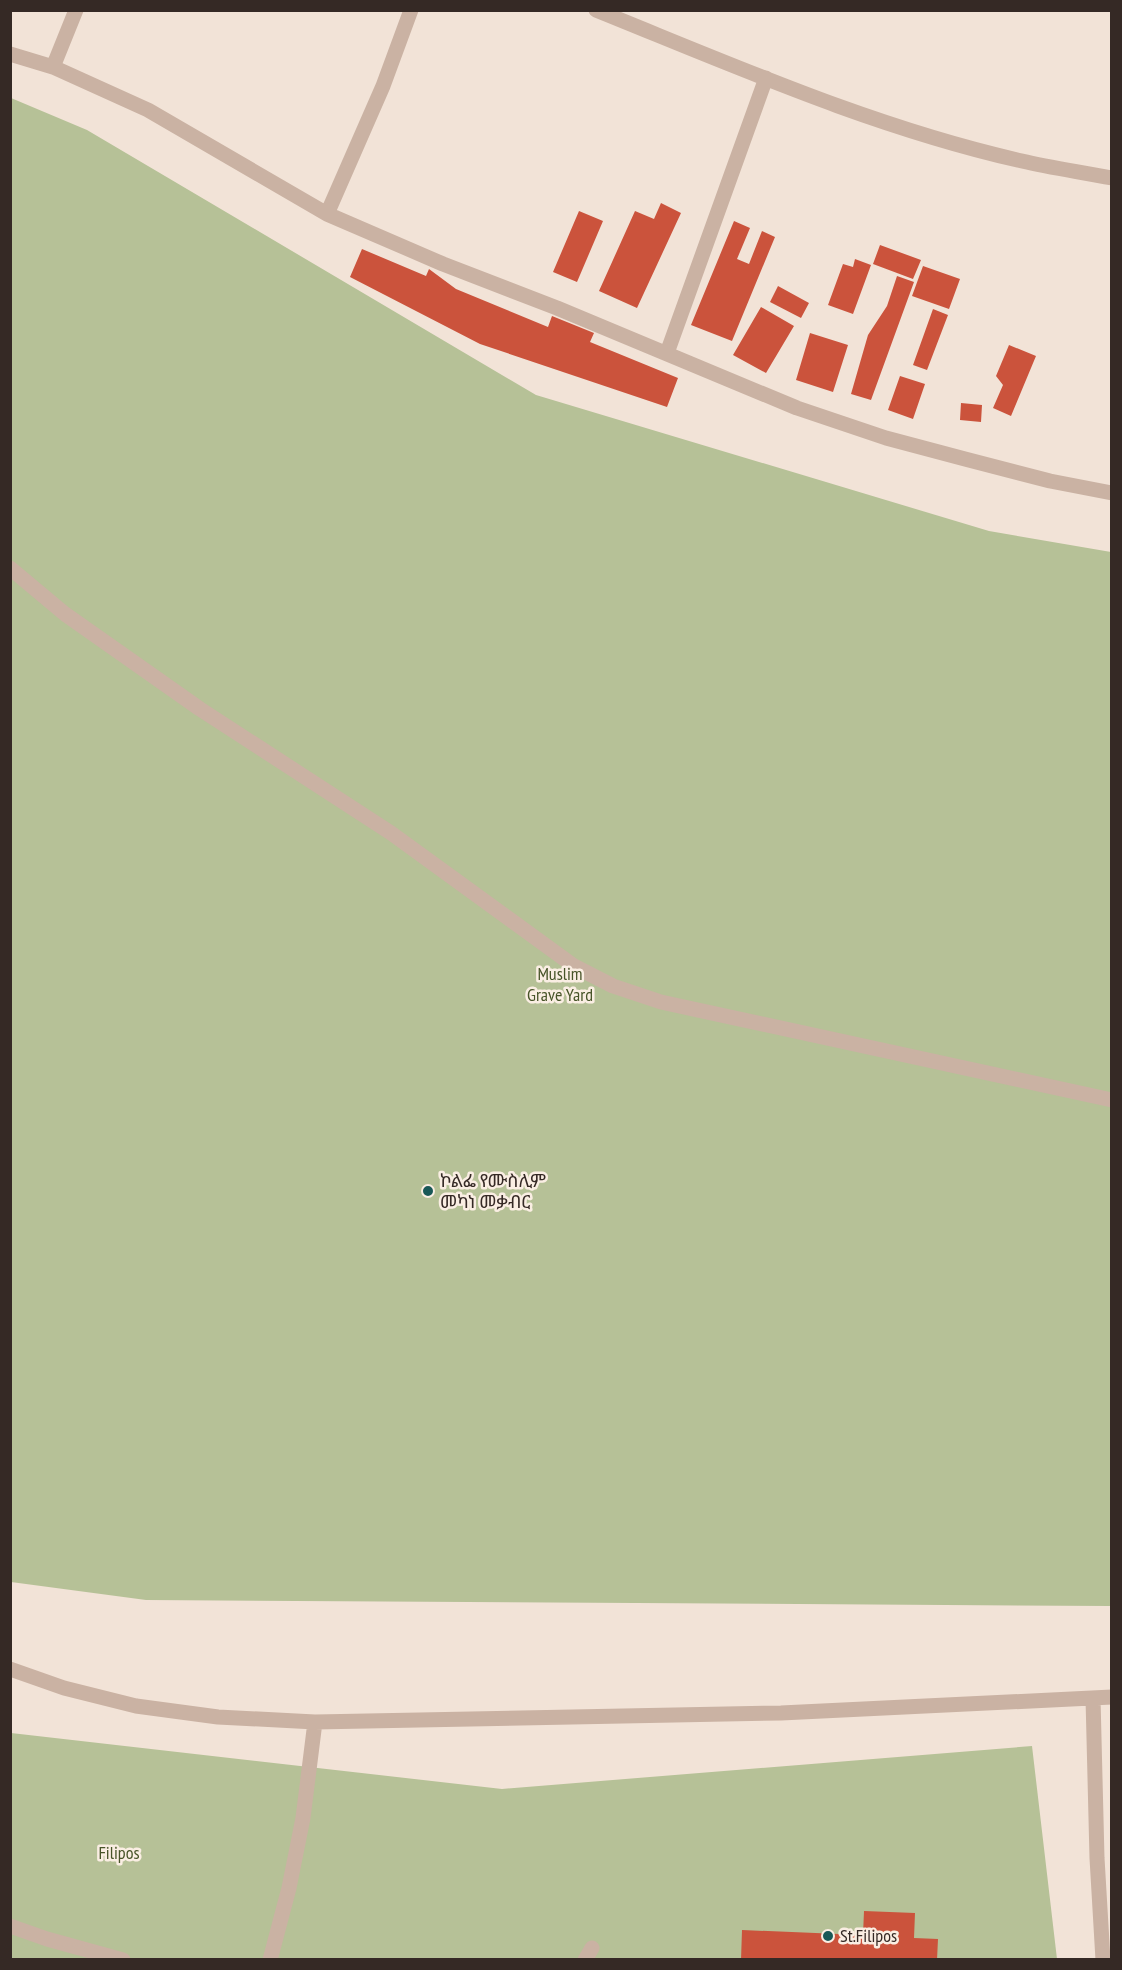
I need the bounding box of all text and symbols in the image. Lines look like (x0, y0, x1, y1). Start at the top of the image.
park label: Muslim Grave Yard (527, 962, 593, 1006)
place label: ኮልፌ የሙስሊም መካነ መቃብር (440, 1169, 546, 1213)
marker: ኮልፌ የሙስሊም መካነ መቃብር (421, 1184, 435, 1198)
park label: Filipos (98, 1841, 140, 1864)
place label: St.Filipos (840, 1924, 897, 1947)
marker: St.Filipos (821, 1929, 835, 1943)

